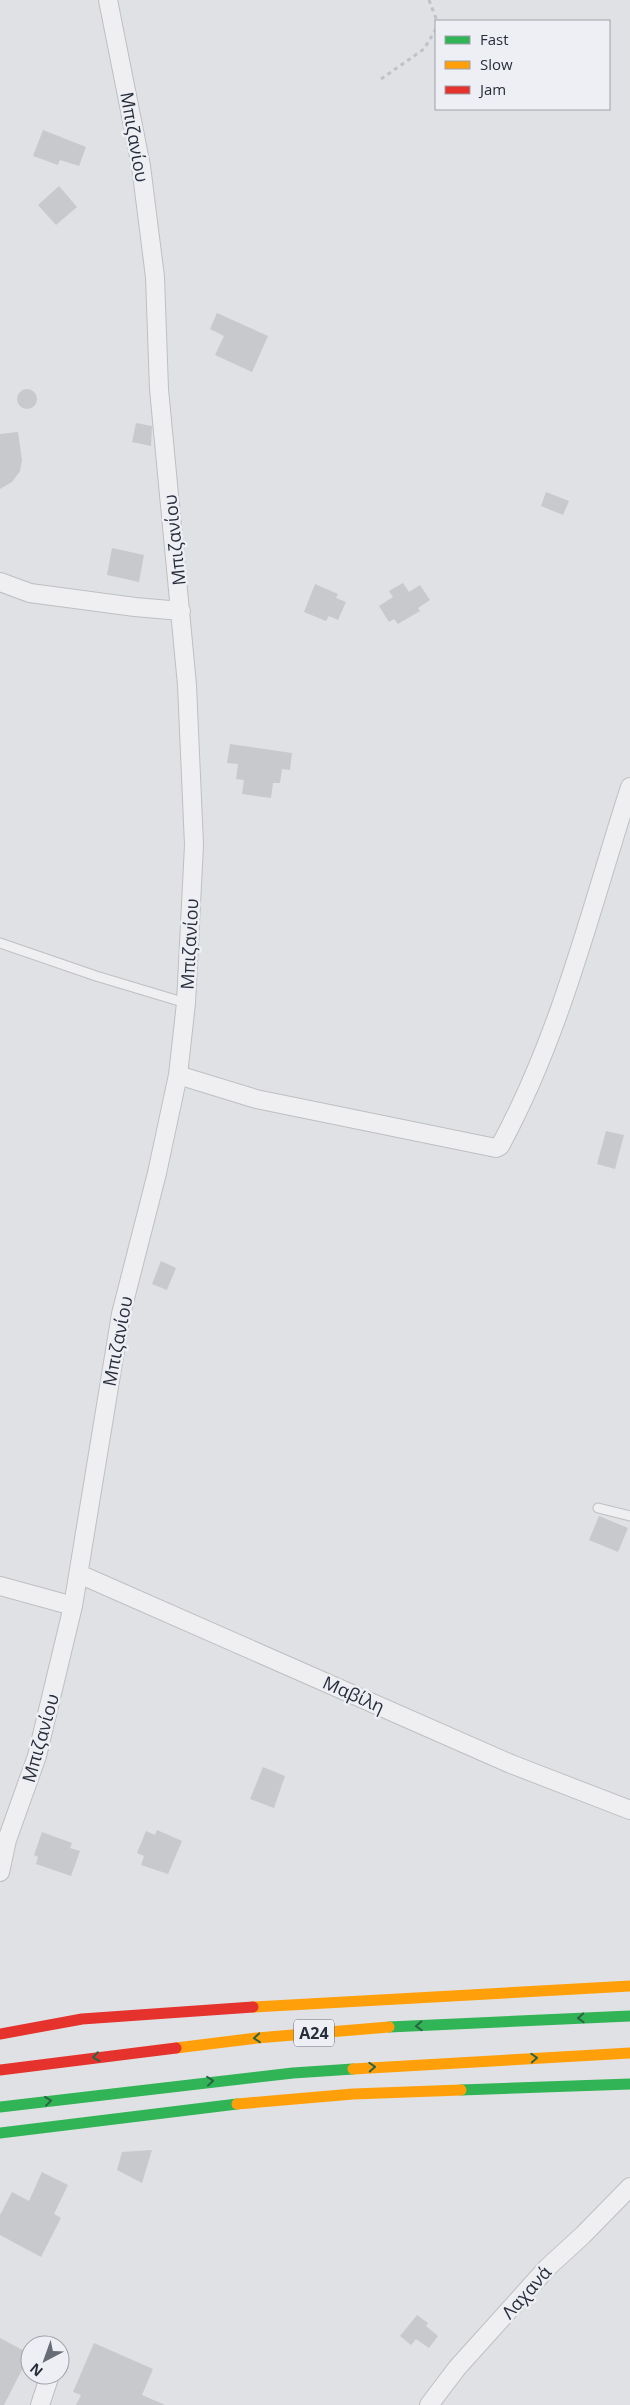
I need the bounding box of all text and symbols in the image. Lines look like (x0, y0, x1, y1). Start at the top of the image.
legend (435, 20, 610, 110)
text: Fast (480, 29, 509, 49)
text: Slow (480, 54, 513, 74)
text: Jam (478, 79, 506, 99)
street label: Μπιζανίου (115, 90, 155, 184)
street label: Μπιζανίου (157, 493, 191, 587)
street label: Μπιζανίου (175, 898, 203, 990)
street label: Μπιζανίου (97, 1294, 137, 1388)
street label: Μαβίλη (319, 1670, 389, 1718)
street label: Μπιζανίου (16, 1691, 64, 1785)
one-way arrow (577, 2012, 585, 2023)
road number: Α24 (294, 2020, 334, 2046)
one-way arrow (415, 2020, 423, 2031)
one-way arrow (253, 2032, 261, 2043)
one-way arrow (91, 2051, 99, 2062)
one-way arrow (530, 2052, 538, 2063)
one-way arrow (368, 2061, 376, 2072)
one-way arrow (206, 2076, 214, 2087)
one-way arrow (45, 2096, 53, 2107)
street label: Λαχανά (496, 2260, 556, 2324)
north arrow (20, 2335, 70, 2385)
text: N (26, 2359, 47, 2381)

